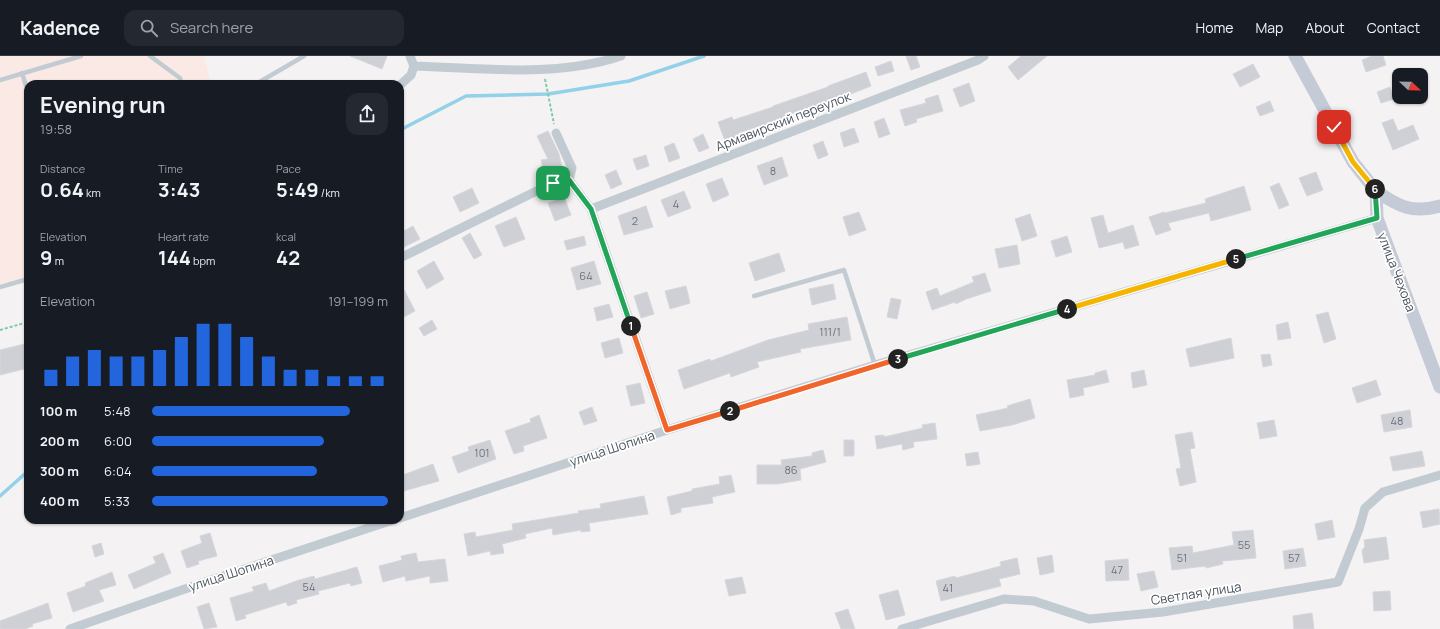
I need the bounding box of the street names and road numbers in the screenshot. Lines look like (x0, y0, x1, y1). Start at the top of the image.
street label: Армавирский переулок (713, 87, 854, 155)
street label: улица Чехова (1374, 230, 1420, 314)
street label: улица Шопина (567, 426, 657, 470)
street label: улица Шопина (186, 551, 276, 595)
street label: Светлая улица (1149, 577, 1243, 609)

